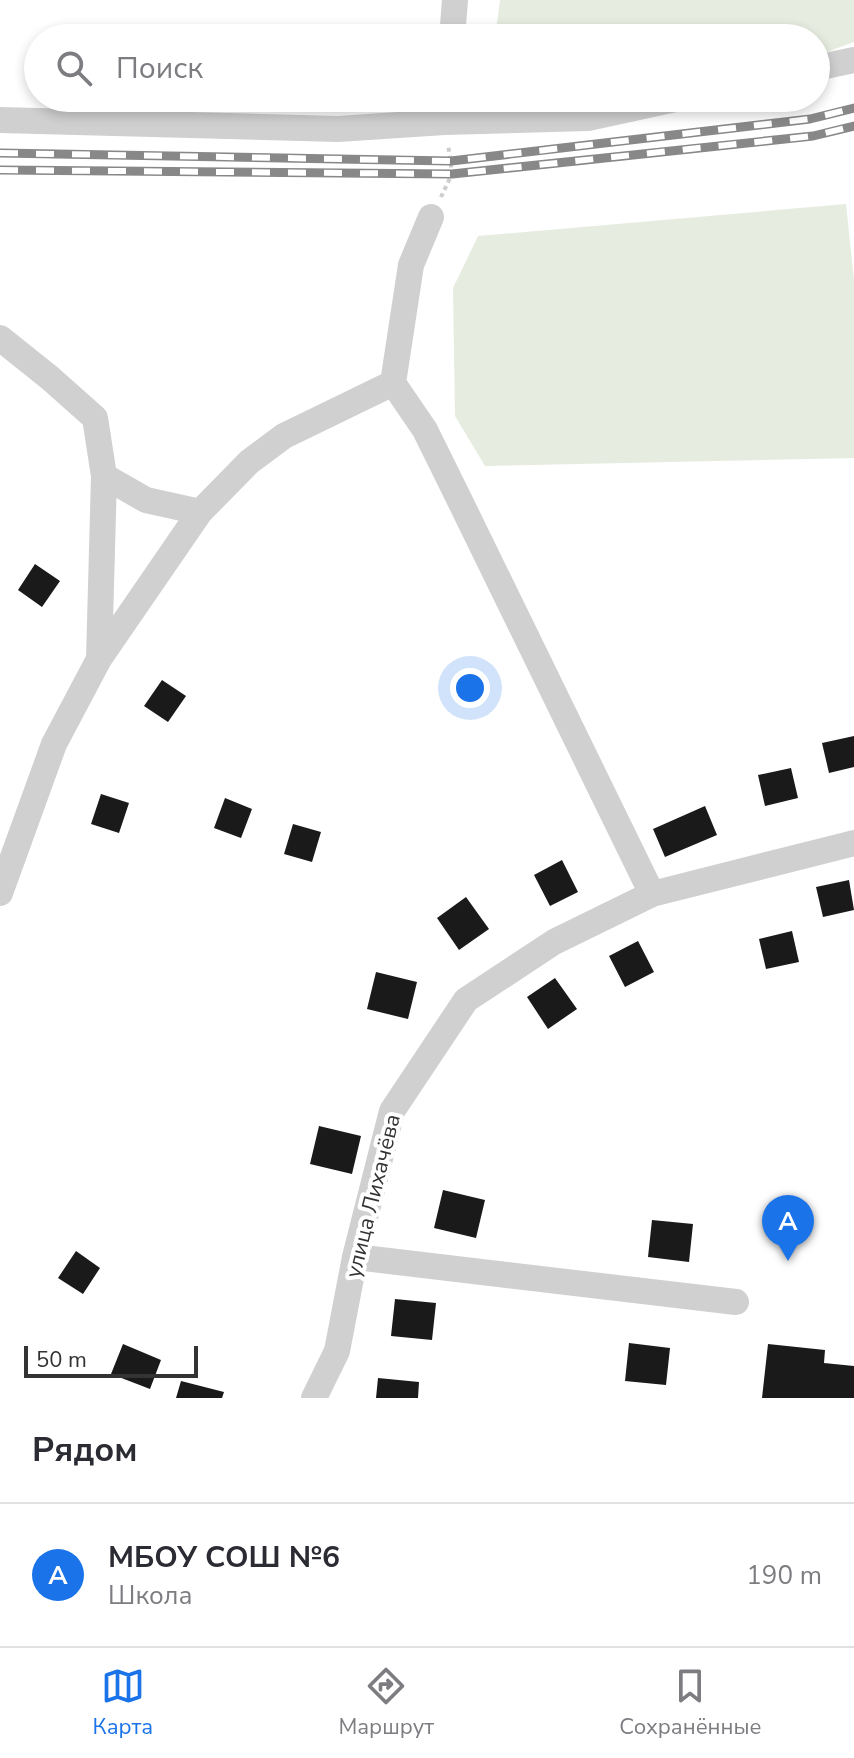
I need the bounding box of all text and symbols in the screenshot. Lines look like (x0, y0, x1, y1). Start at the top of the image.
search box (24, 24, 830, 112)
icon: search (52, 46, 96, 90)
text: Поиск (116, 48, 203, 89)
your location (450, 668, 490, 708)
street label: улица Лихачёва (338, 1111, 408, 1281)
pin: A (762, 1195, 814, 1261)
scale bar (24, 1342, 198, 1378)
text: 50 m (36, 1345, 87, 1375)
text: Рядом (32, 1427, 138, 1473)
text: МБОУ СОШ №6 (108, 1537, 340, 1578)
text: A (48, 1558, 68, 1593)
text: 190 m (746, 1558, 822, 1593)
text: Школа (108, 1578, 192, 1613)
tab: Карта (93, 1664, 153, 1742)
tab: Маршрут (338, 1664, 434, 1742)
tab: Сохранённые (619, 1664, 761, 1742)

